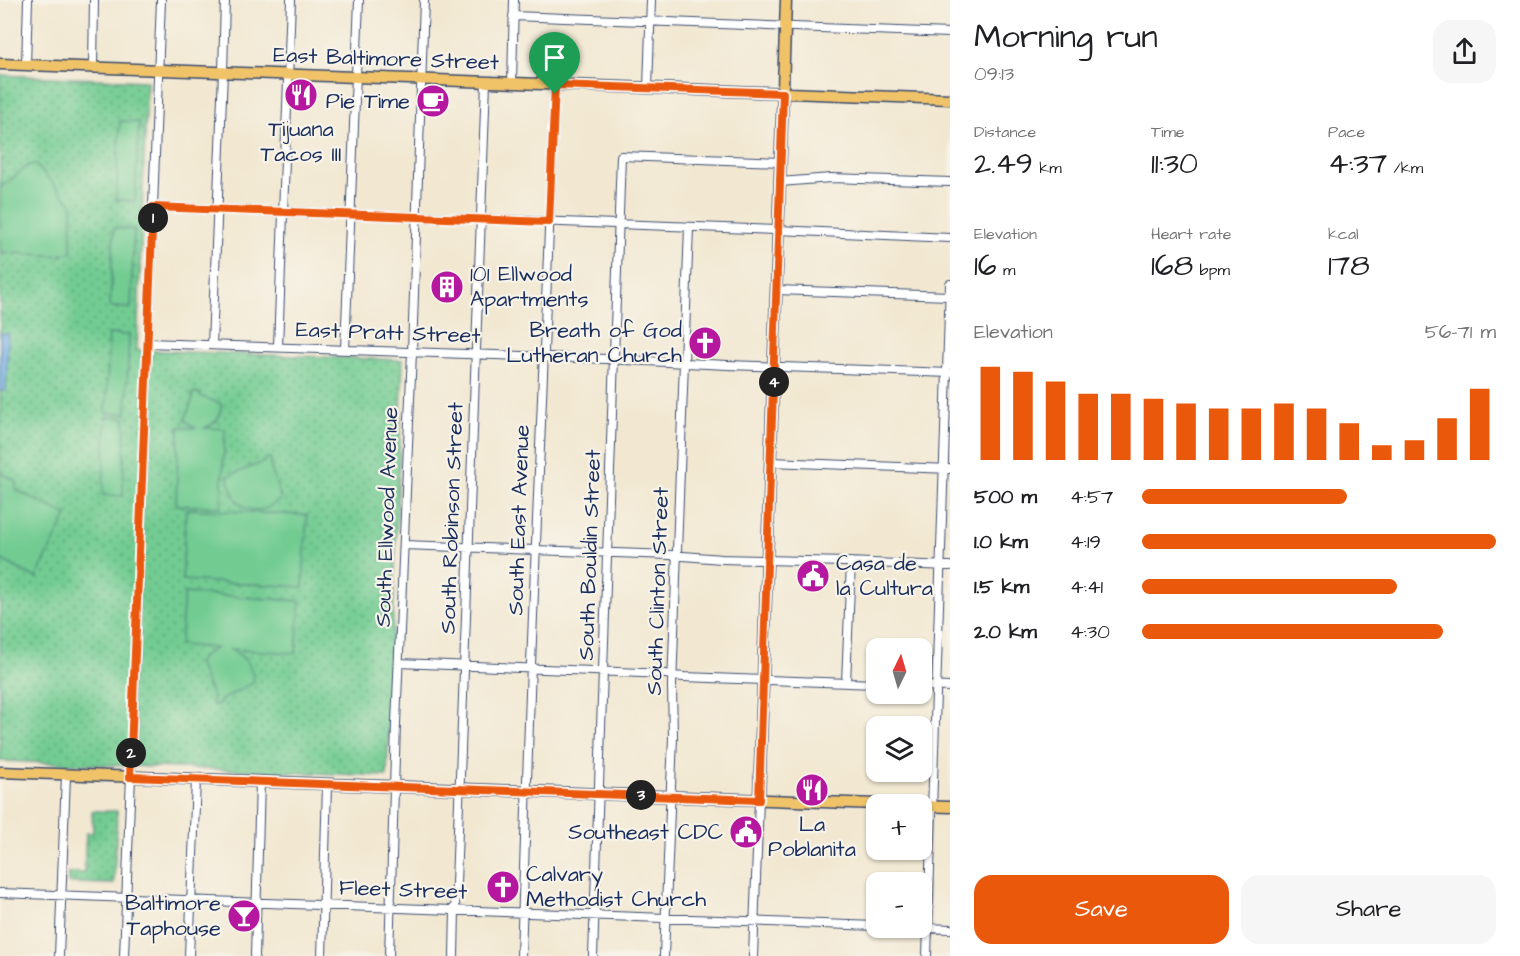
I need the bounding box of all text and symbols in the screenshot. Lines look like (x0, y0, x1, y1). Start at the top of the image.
text: Morning run (974, 14, 1158, 60)
button: share (1433, 20, 1496, 83)
pin (529, 32, 580, 94)
street label: East Baltimore Street (273, 40, 499, 78)
icon: arrive (538, 41, 571, 74)
text: 09:13 (974, 60, 1014, 88)
restaurant icon: Tijuana Tacos III (283, 77, 319, 113)
cafe icon: Pie Time (415, 83, 451, 119)
place label: Pie Time (326, 86, 410, 117)
place label: Tijuana Tacos III (260, 114, 342, 170)
text: Distance (974, 121, 1036, 143)
text: Time (1151, 121, 1185, 143)
text: Pace (1328, 121, 1365, 143)
text: 2.49 (974, 143, 1033, 185)
text: 11:30 (1151, 143, 1198, 185)
text: 4:37 (1328, 143, 1387, 185)
text: km (1033, 157, 1062, 179)
text: /km (1387, 157, 1423, 179)
pin: 1 (138, 203, 168, 233)
text: 1 (152, 207, 154, 229)
text: Elevation (974, 223, 1037, 245)
text: Heart rate (1151, 223, 1231, 245)
text: kcal (1328, 223, 1359, 245)
text: 16 (974, 245, 997, 287)
text: 168 (1151, 245, 1193, 287)
text: 178 (1328, 245, 1370, 287)
place label: 101 Ellwood Apartments (470, 259, 589, 315)
text: m (997, 259, 1016, 281)
text: bpm (1193, 259, 1230, 281)
building icon: 101 Ellwood Apartments (429, 269, 465, 305)
street label: East Pratt Street (295, 314, 481, 352)
place label: Breath of God Lutheran Church (506, 315, 682, 371)
text: Elevation (974, 318, 1053, 346)
text: 56–71 m (1425, 318, 1496, 346)
church icon: Breath of God Lutheran Church (687, 325, 723, 361)
pin: 4 (759, 367, 789, 397)
text: 4 (769, 371, 779, 393)
street label: South Robinson Street (432, 401, 472, 635)
street label: South Ellwood Avenue (368, 406, 406, 628)
street label: South East Avenue (500, 424, 538, 616)
street label: South Bouldin Street (571, 449, 609, 661)
text: 500 m (974, 483, 1037, 511)
text: 4:57 (1070, 483, 1113, 511)
street label: South Clinton Street (639, 486, 677, 696)
text: 1.0 km (974, 528, 1028, 556)
text: 4:19 (1070, 528, 1101, 556)
place label: Casa de la Cultura (836, 548, 933, 604)
public building icon: Casa de la Cultura (795, 558, 831, 594)
text: 1.5 km (974, 573, 1029, 601)
text: 4:41 (1070, 573, 1103, 601)
text: 2.0 km (974, 618, 1037, 646)
text: 4:30 (1070, 618, 1110, 646)
north arrow (866, 638, 932, 704)
map controls (866, 638, 932, 938)
button: layers (866, 716, 932, 782)
pin: 2 (116, 738, 146, 768)
text: 2 (126, 742, 136, 764)
restaurant icon: La Poblanita (794, 772, 830, 808)
pin: 3 (626, 780, 656, 810)
text: 3 (637, 784, 645, 806)
button: + (866, 794, 932, 860)
place label: La Poblanita (768, 809, 856, 865)
public building icon: Southeast CDC (728, 814, 764, 850)
place label: Southeast CDC (568, 817, 723, 848)
place label: Calvary Methodist Church (526, 859, 706, 915)
church icon: Calvary Methodist Church (485, 869, 521, 905)
street label: Fleet Street (338, 872, 468, 908)
button: − (866, 872, 932, 938)
button: Save (974, 875, 1229, 944)
button: Share (1241, 875, 1496, 944)
place label: Baltimore Taphouse (125, 888, 221, 944)
bar icon: Baltimore Taphouse (226, 898, 262, 934)

